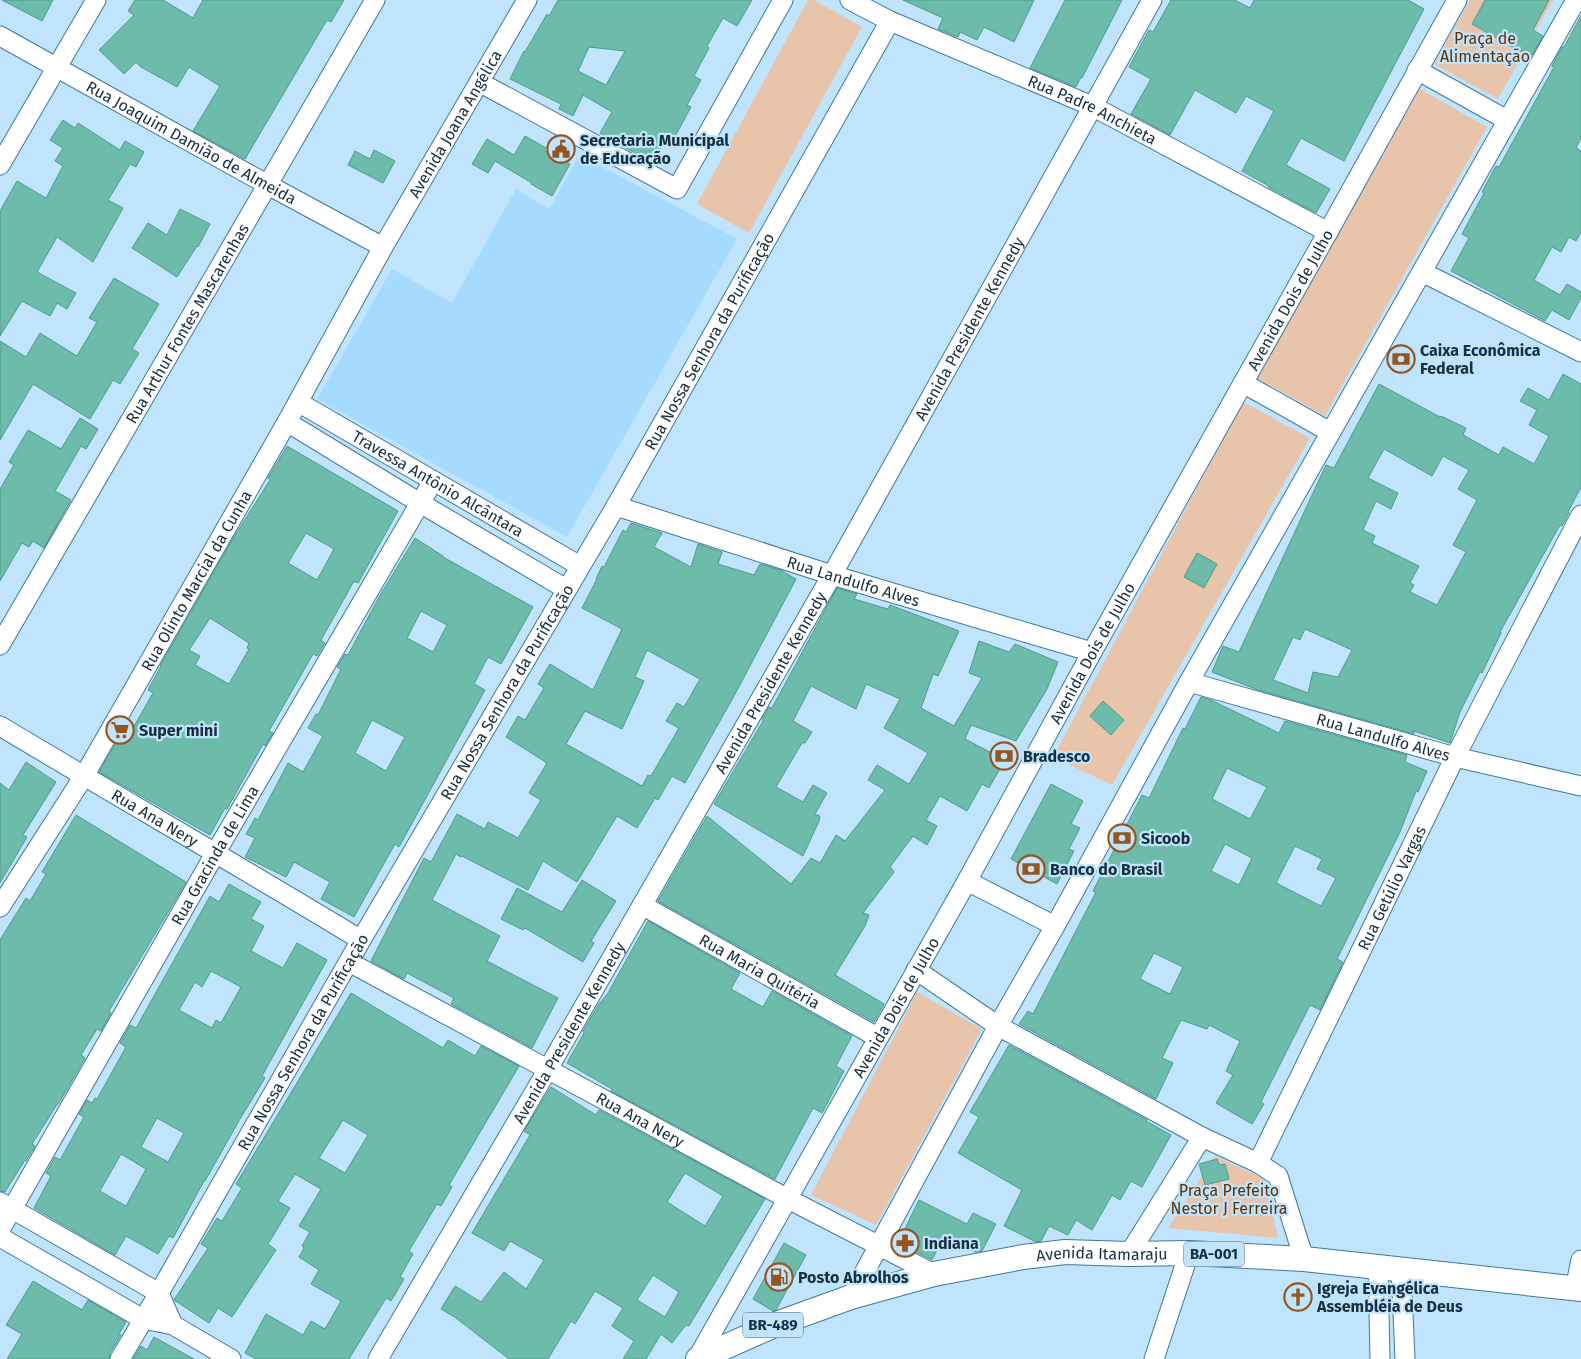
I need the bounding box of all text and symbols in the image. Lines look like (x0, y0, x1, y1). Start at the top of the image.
park label: Praça de Alimentação (1440, 29, 1530, 67)
street label: Avenida Joana Angélica (405, 47, 506, 201)
street label: Rua Padre Anchieta (1025, 71, 1160, 149)
street label: Rua Joaquim Damião de Almeida (83, 77, 300, 209)
place label: Secretaria Municipal de Educação (580, 131, 729, 169)
public building icon: Secretaria Municipal de Educação (546, 134, 576, 164)
street label: Rua Arthur Fontes Mascarenhas (122, 220, 253, 427)
street label: Avenida Dois de Julho (1243, 226, 1337, 374)
street label: Rua Nossa Senhora da Purificação (641, 229, 778, 453)
street label: Avenida Presidente Kennedy (911, 234, 1028, 424)
place label: Caixa Econômica Federal (1420, 341, 1541, 378)
bank icon: Caixa Econômica Federal (1386, 344, 1416, 374)
street label: Travessa Antônio Alcântara (349, 427, 527, 541)
street label: Rua Olinto Marcial da Cunha (137, 487, 256, 675)
street label: Rua Landulfo Alves (784, 552, 922, 611)
street label: Avenida Dois de Julho (1046, 579, 1139, 727)
street label: Rua Nossa Senhora da Purificação (437, 581, 578, 803)
street label: Avenida Presidente Kennedy (711, 588, 830, 777)
street label: Rua Landulfo Alves (1314, 709, 1452, 765)
supermarket icon: Super mini (105, 715, 135, 745)
place label: Super mini (139, 721, 218, 740)
bank icon: Bradesco (989, 741, 1019, 771)
place label: Bradesco (1023, 747, 1090, 766)
street label: Rua Gracinda de Lima (167, 782, 263, 928)
street label: Rua Ana Nery (108, 785, 202, 851)
bank icon: Sicoob (1107, 823, 1137, 853)
street label: Rua Getúlio Vargas (1354, 823, 1430, 953)
place label: Sicoob (1141, 829, 1190, 848)
bank icon: Banco do Brasil (1016, 854, 1046, 884)
place label: Banco do Brasil (1050, 860, 1163, 879)
street label: Rua Nossa Senhora da Purificação (234, 930, 373, 1154)
street label: Rua Maria Quitéria (696, 930, 823, 1013)
street label: Avenida Dois de Julho (849, 934, 943, 1081)
street label: Avenida Presidente Kennedy (509, 939, 629, 1127)
street label: Rua Ana Nery (593, 1088, 687, 1151)
park label: Praça Prefeito Nestor J Ferreira (1171, 1181, 1287, 1218)
pharmacy icon: Indiana (890, 1228, 920, 1258)
place label: Indiana (924, 1234, 979, 1253)
road number: BA-001 (1184, 1242, 1244, 1266)
street label: Avenida Itamaraju (1035, 1243, 1168, 1265)
fuel station icon: Posto Abrolhos (764, 1262, 794, 1292)
place label: Posto Abrolhos (798, 1268, 909, 1287)
place label: Igreja Evangélica Assembléia de Deus (1316, 1279, 1463, 1316)
church icon: Igreja Evangélica Assembléia de Deus (1283, 1282, 1313, 1312)
road number: BR-489 (743, 1312, 803, 1338)

